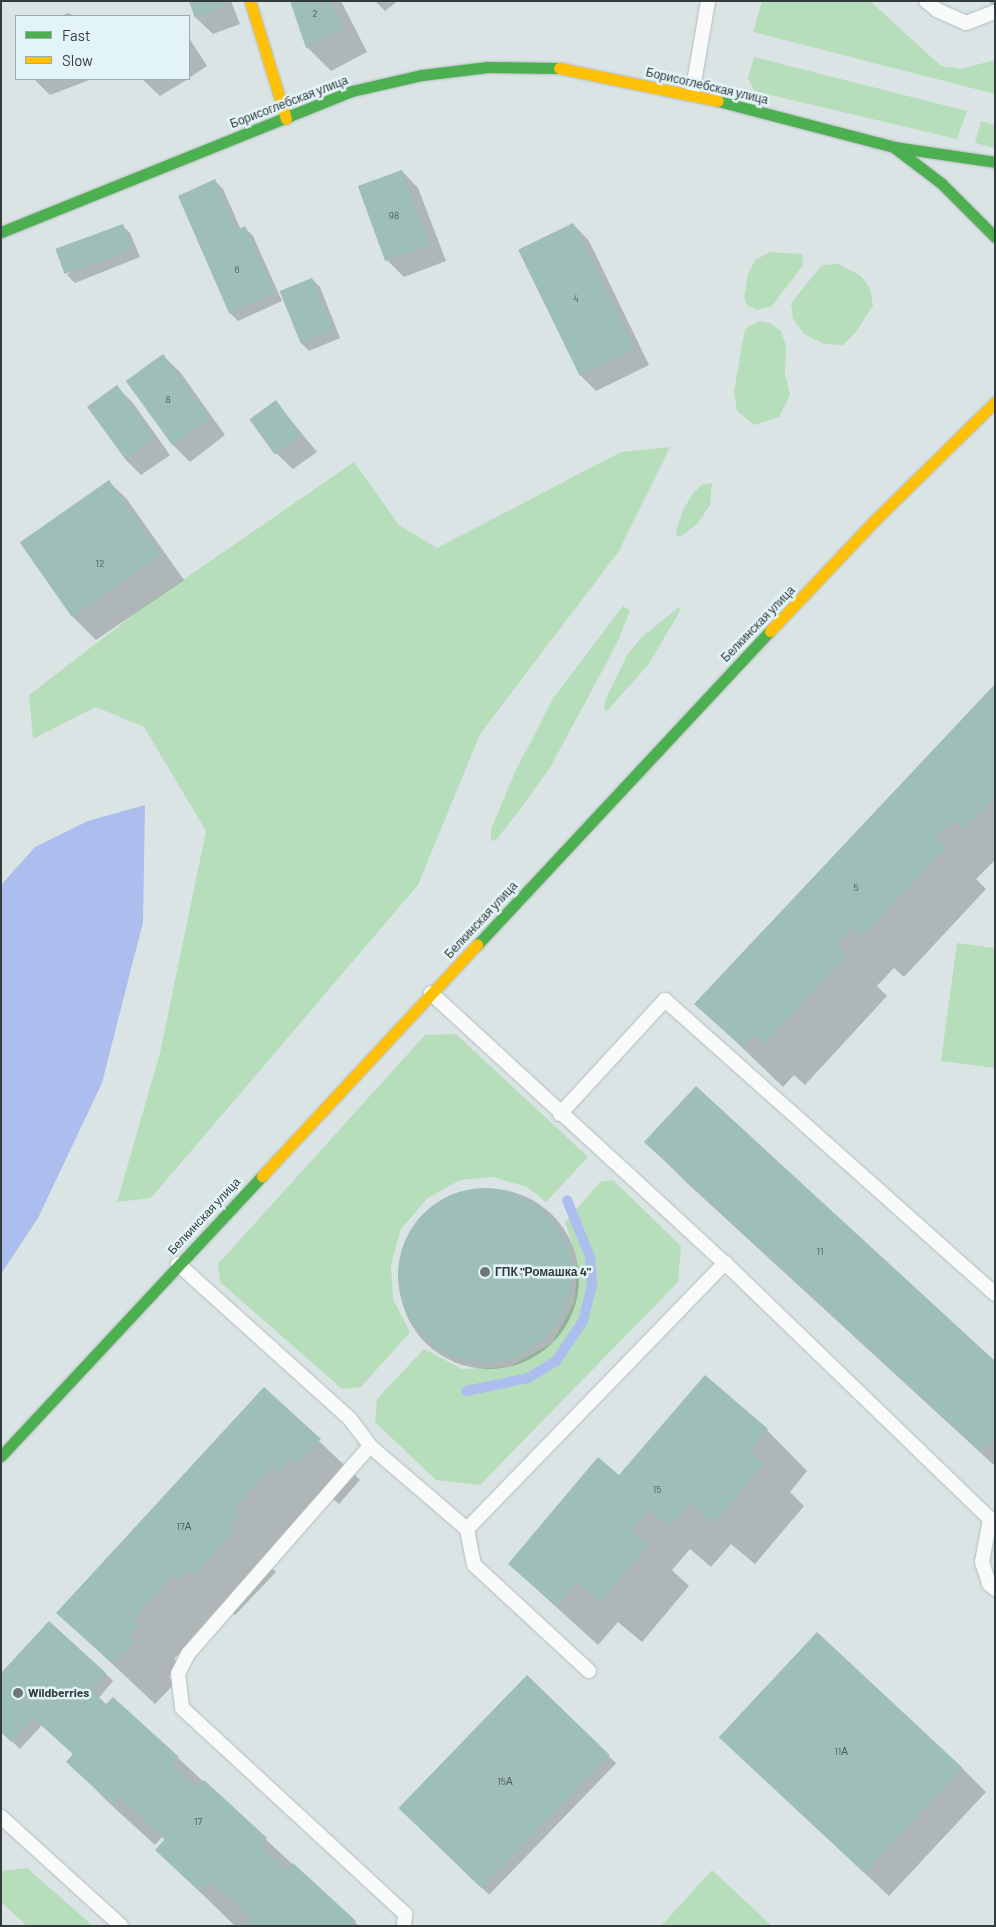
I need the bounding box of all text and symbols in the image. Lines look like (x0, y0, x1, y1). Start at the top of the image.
house number: 2 (312, 8, 318, 20)
legend (15, 15, 190, 80)
text: Fast (62, 26, 90, 44)
text: Slow (62, 51, 93, 69)
street label: Борисоглебская улица (644, 65, 770, 107)
street label: Борисоглебская улица (228, 73, 350, 131)
house number: 98 (389, 210, 399, 222)
house number: 6 (234, 264, 240, 276)
house number: 4 (573, 293, 579, 305)
house number: 8 (165, 394, 171, 406)
house number: 12 (96, 558, 104, 570)
street label: Белкинская улица (718, 583, 798, 665)
street label: Белкинская улица (442, 879, 520, 961)
house number: 5 (853, 882, 859, 894)
street label: Белкинская улица (165, 1175, 243, 1257)
house number: 11 (816, 1246, 824, 1258)
place label: ГПК "Ромашка 4" (495, 1265, 591, 1279)
marker: ГПК "Ромашка 4" (479, 1266, 491, 1278)
house number: 15 (653, 1484, 661, 1496)
house number: 17А (177, 1521, 191, 1533)
place label: Wildberries (28, 1686, 89, 1700)
marker: Wildberries (12, 1687, 24, 1699)
house number: 11А (834, 1746, 848, 1758)
house number: 15А (497, 1776, 513, 1788)
house number: 17 (194, 1816, 202, 1828)

